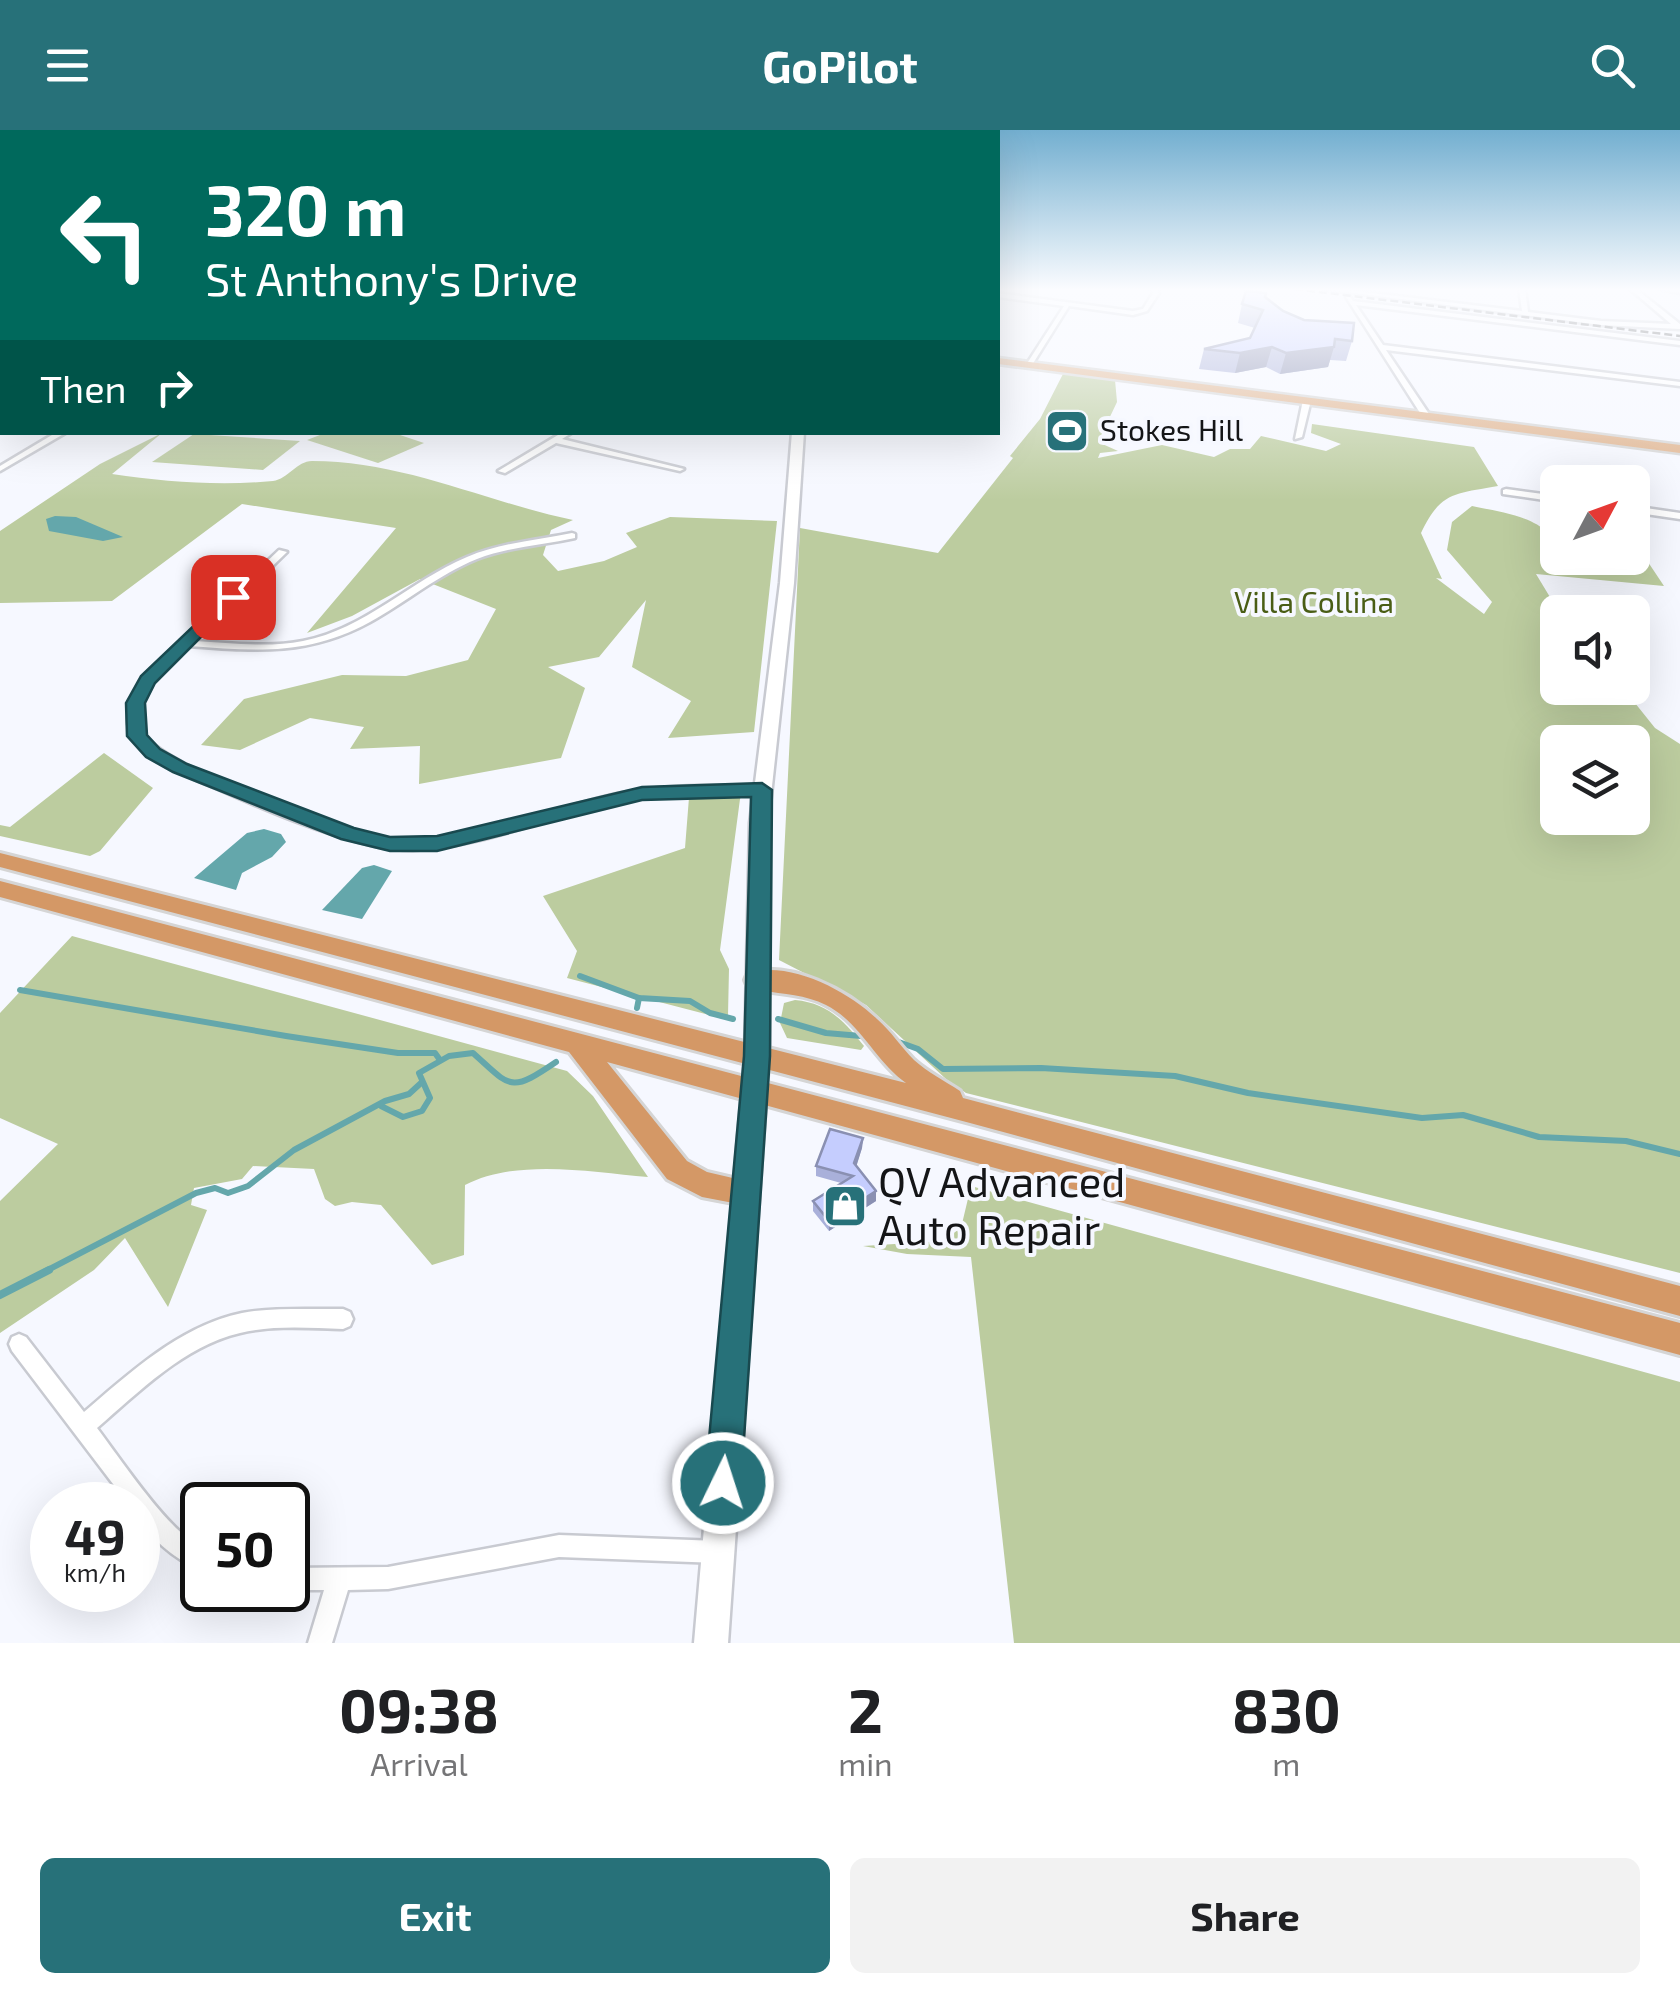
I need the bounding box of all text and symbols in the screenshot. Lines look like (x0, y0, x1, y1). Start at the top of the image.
icon: menu (40, 38, 95, 93)
text: GoPilot (762, 38, 918, 92)
icon: search (1585, 38, 1640, 93)
text: 320 m (205, 166, 406, 250)
icon: left (40, 170, 170, 300)
text: St Anthony's Drive (205, 251, 578, 305)
icon: right (147, 360, 202, 415)
text: Then (40, 365, 127, 411)
sports icon: Stokes Hill (1044, 408, 1090, 454)
place label: Stokes Hill (1100, 411, 1243, 447)
north arrow (1540, 465, 1650, 575)
map controls (1540, 465, 1650, 835)
pin (191, 555, 276, 640)
icon: arrive (206, 570, 261, 625)
park label: Villa Collina (1234, 583, 1394, 619)
button: sound (1540, 595, 1650, 705)
button: layers (1540, 725, 1650, 835)
place label: QV Advanced Auto Repair (878, 1155, 1125, 1253)
shop icon: QV Advanced Auto Repair (822, 1183, 868, 1229)
position arrow (671, 1431, 775, 1535)
speed limit sign: 50 (180, 1482, 310, 1612)
text: 49 (64, 1505, 126, 1565)
text: km/h (64, 1557, 126, 1587)
text: 09:38 (339, 1673, 499, 1745)
text: 2 (848, 1673, 883, 1745)
text: 830 (1232, 1673, 1341, 1745)
text: Arrival (370, 1744, 468, 1782)
text: min (838, 1744, 893, 1782)
text: m (1272, 1744, 1300, 1782)
button: Exit (40, 1858, 830, 1973)
button: Share (850, 1858, 1640, 1973)

